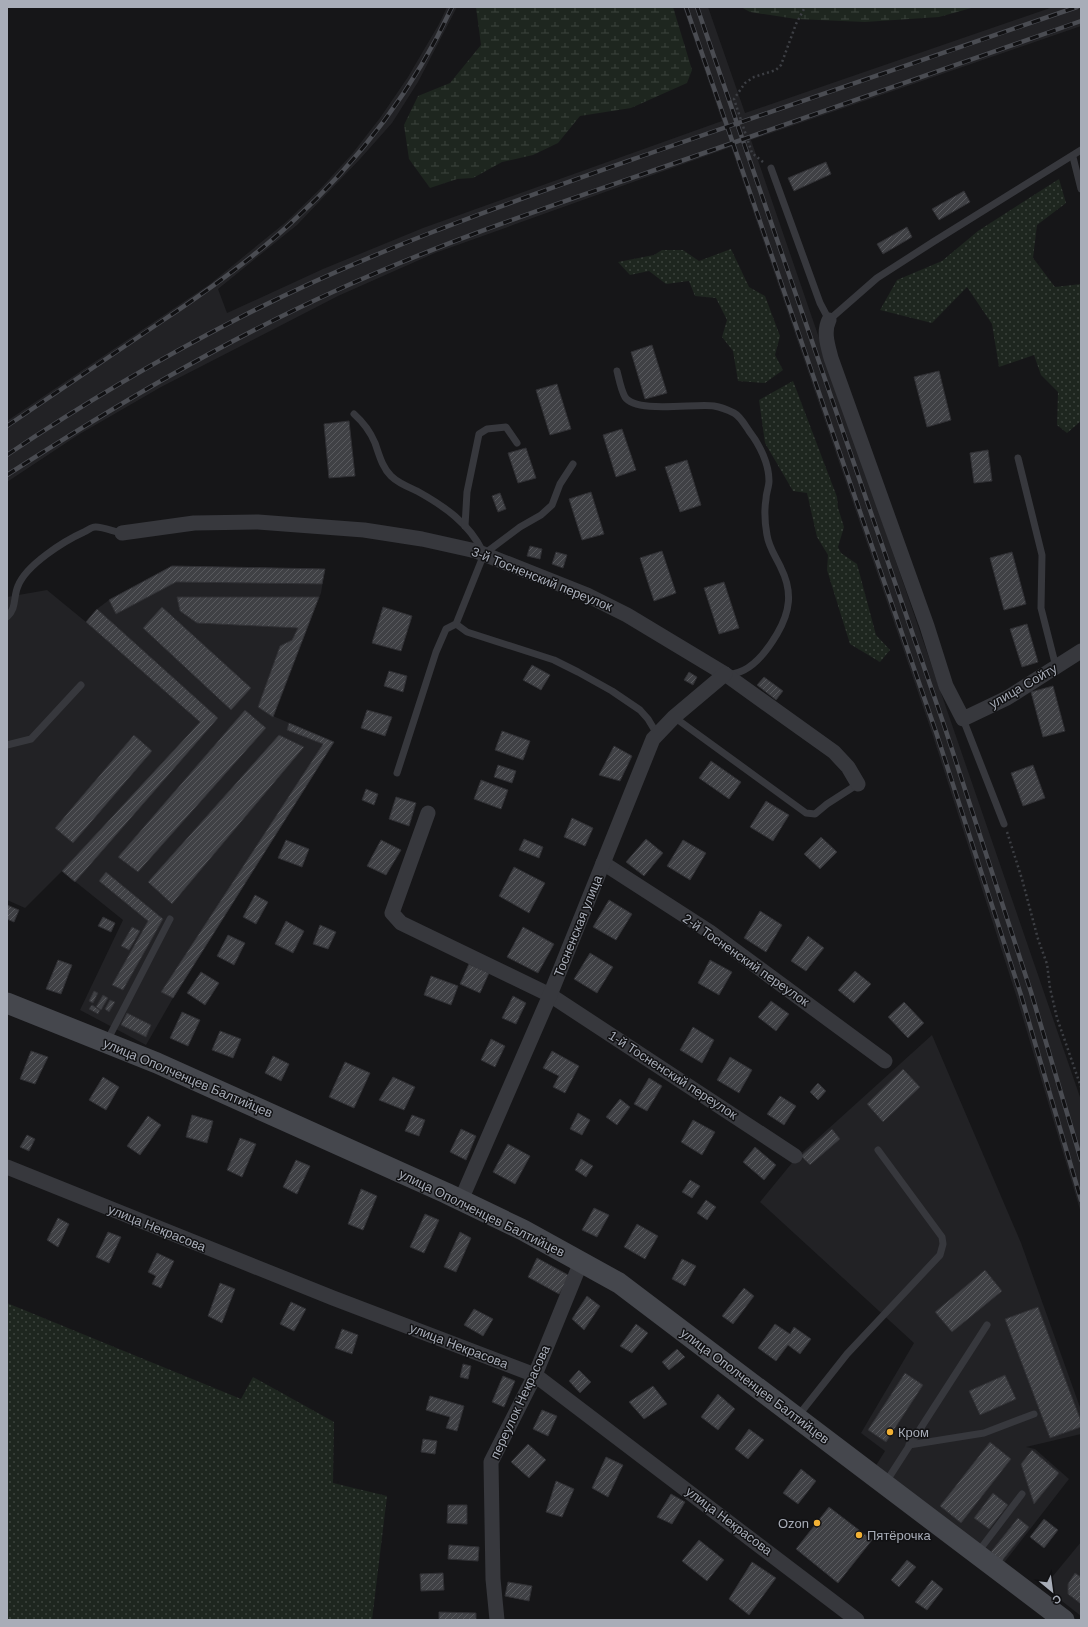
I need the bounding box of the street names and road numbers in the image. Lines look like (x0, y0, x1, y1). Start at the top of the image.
street label: 3-й Тосненский переулок (469, 544, 615, 614)
street label: улица Сойту (986, 660, 1060, 711)
street label: Тосненская улица (551, 872, 606, 979)
street label: 2-й Тосненский переулок (680, 911, 812, 1009)
street label: 1-й Тосненский переулок (606, 1028, 740, 1122)
street label: улица Ополченцев Балтийцев (101, 1035, 275, 1121)
street label: улица Ополченцев Балтийцев (397, 1166, 567, 1260)
street label: улица Некрасова (106, 1202, 209, 1255)
street label: улица Некрасова (408, 1320, 511, 1372)
street label: улица Ополченцев Балтийцев (678, 1325, 832, 1447)
street label: переулок Некрасова (487, 1342, 553, 1461)
street label: улица Некрасова (683, 1484, 776, 1559)

